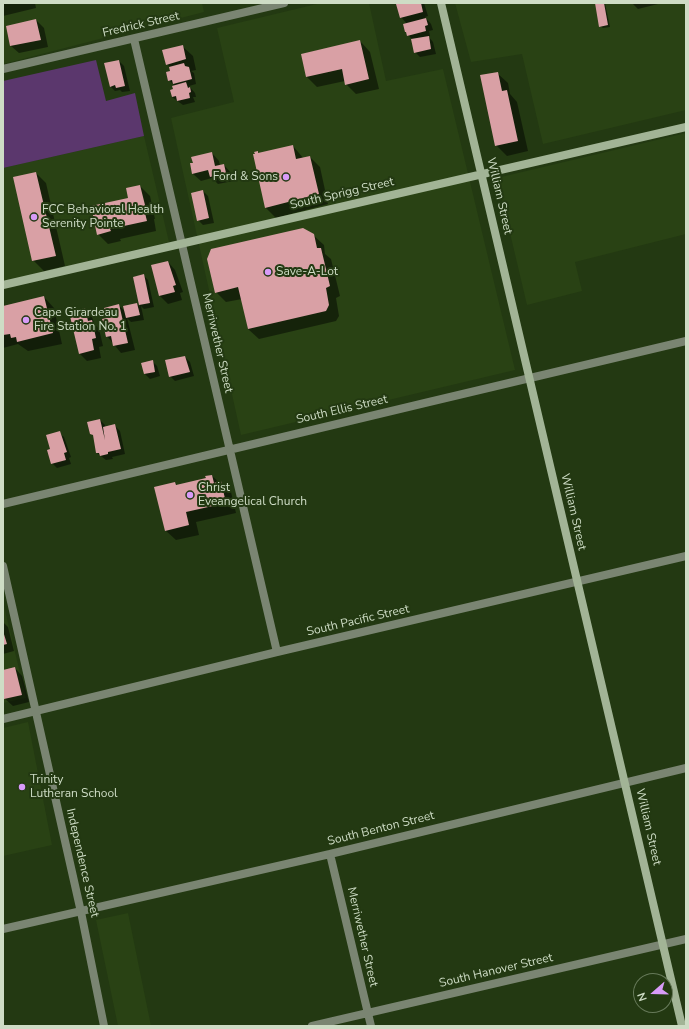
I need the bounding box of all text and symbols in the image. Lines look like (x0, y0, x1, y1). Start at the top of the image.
street label: Fredrick Street (101, 9, 181, 41)
street label: William Street (483, 156, 515, 236)
place label: Ford & Sons (213, 170, 278, 184)
marker: Ford & Sons (281, 172, 291, 182)
street label: South Sprigg Street (289, 175, 395, 213)
place label: FCC Behavioral Health Serenity Pointe (42, 203, 164, 231)
marker: FCC Behavioral Health Serenity Pointe (29, 212, 39, 222)
place label: Save-A-Lot (276, 265, 338, 279)
marker: Save-A-Lot (263, 267, 273, 277)
street label: Merriwether Street (199, 292, 235, 394)
place label: Cape Girardeau Fire Station No. 1 (34, 306, 127, 334)
marker: Cape Girardeau Fire Station No. 1 (21, 315, 31, 325)
street label: South Ellis Street (295, 392, 389, 428)
street label: William Street (557, 472, 589, 552)
place label: Christ Eveangelical Church (198, 481, 307, 509)
marker: Christ Eveangelical Church (185, 490, 195, 500)
street label: South Pacific Street (305, 602, 411, 640)
place label: Trinity Lutheran School (30, 773, 118, 801)
marker: Trinity Lutheran School (17, 782, 27, 792)
street label: William Street (632, 787, 664, 867)
street label: Independence Street (62, 807, 102, 919)
street label: South Benton Street (326, 809, 436, 849)
street label: Merriwether Street (344, 886, 380, 988)
street label: South Hanover Street (438, 951, 554, 991)
north arrow (633, 973, 673, 1013)
text: N (634, 991, 651, 1003)

